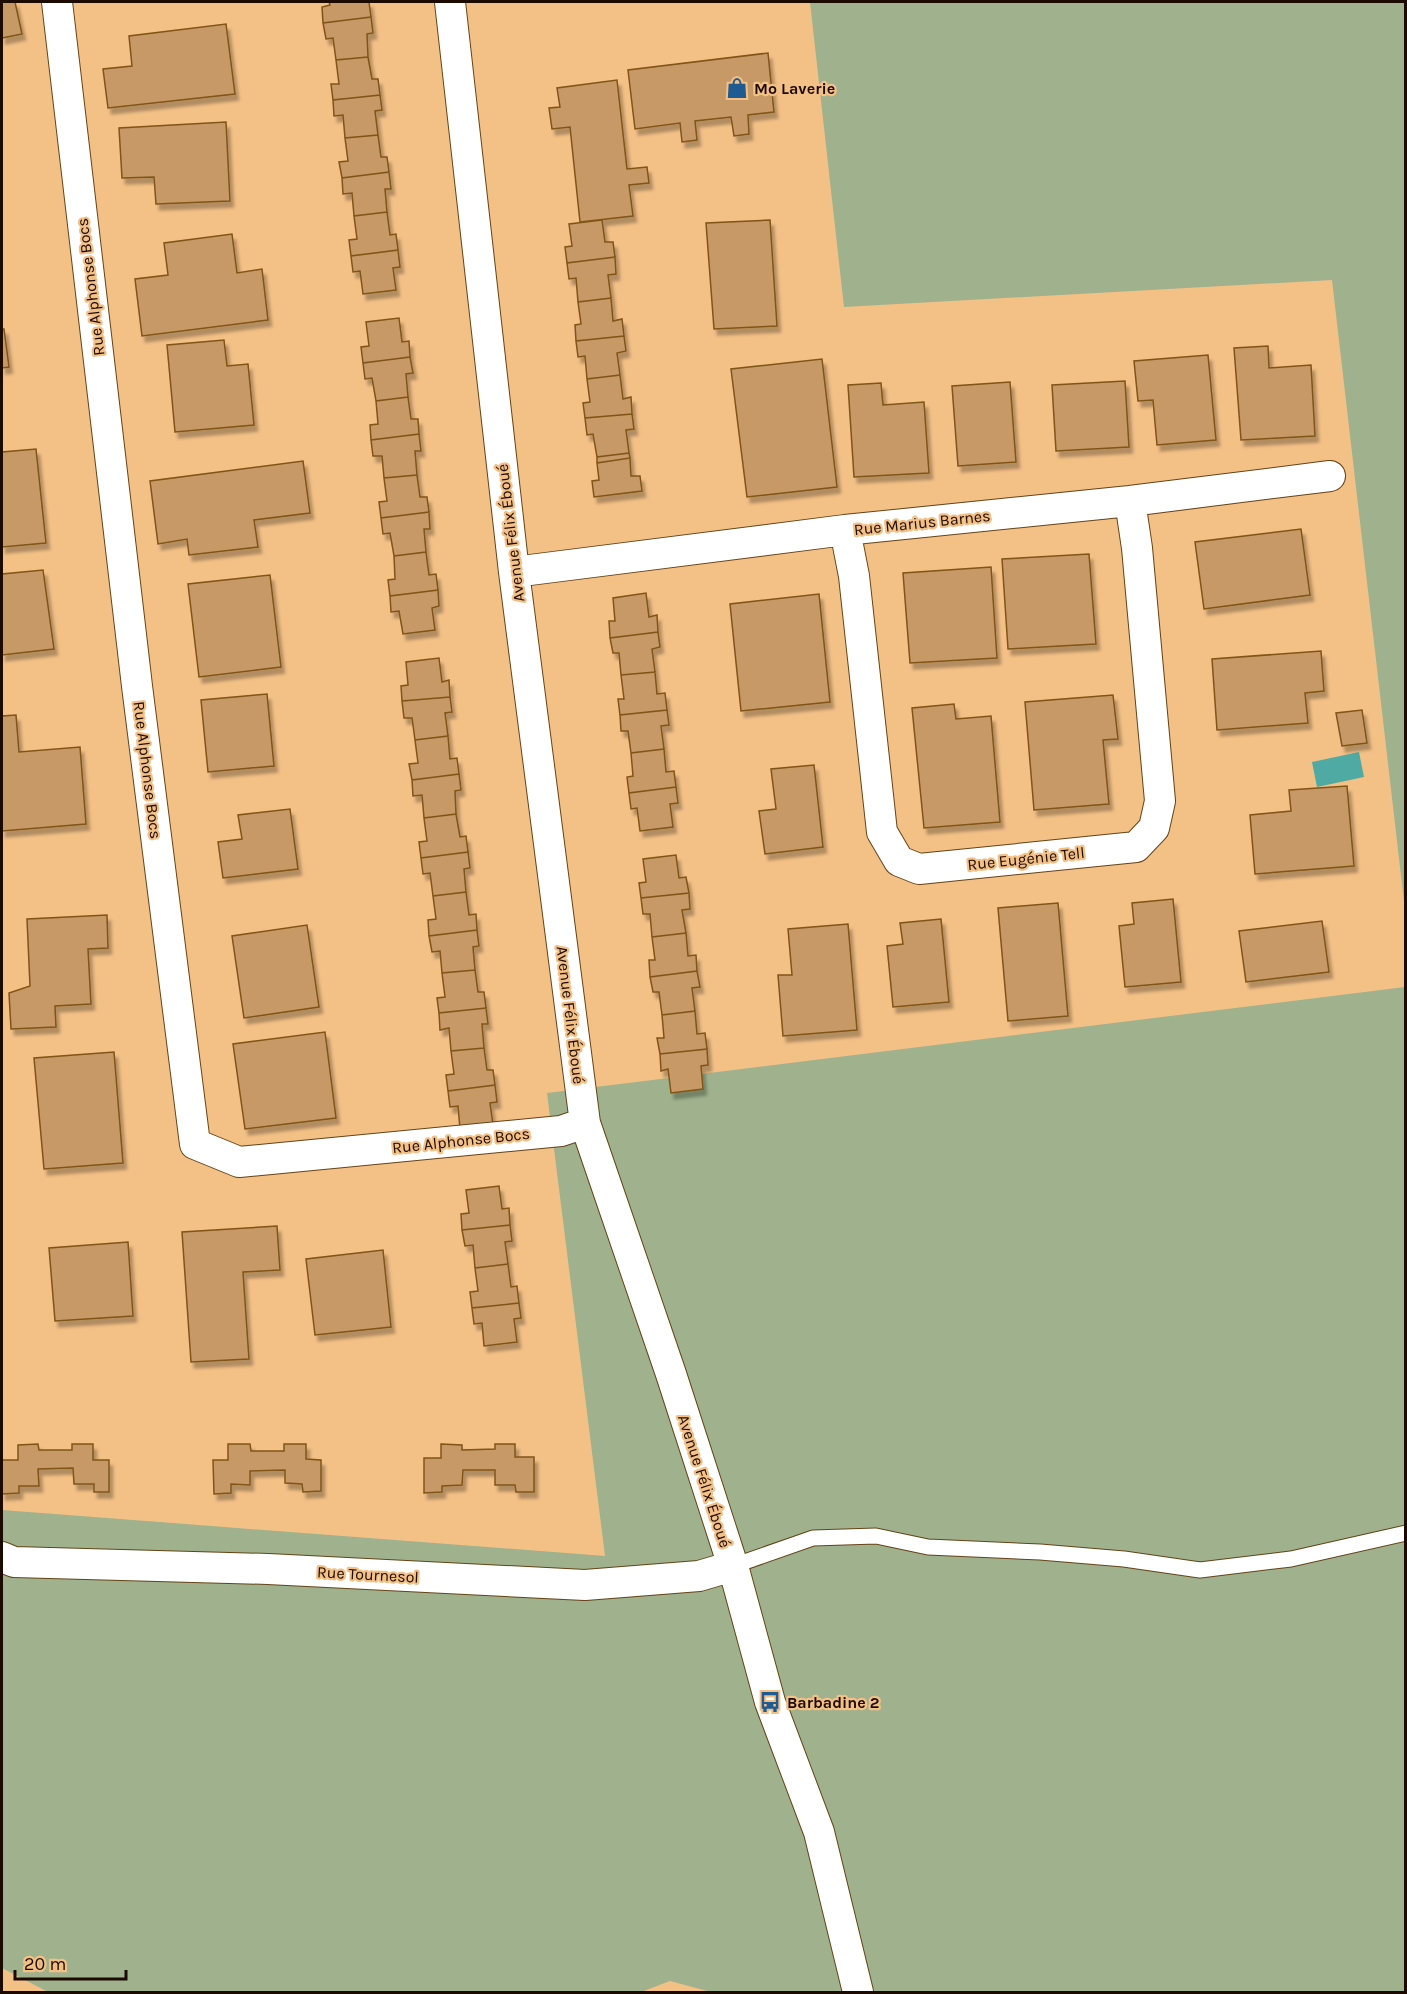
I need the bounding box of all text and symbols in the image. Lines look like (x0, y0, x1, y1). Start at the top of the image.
shop icon: Mo Laverie (725, 76, 749, 100)
place label: Mo Laverie (754, 79, 835, 98)
street label: Rue Alphonse Bocs (73, 217, 108, 357)
street label: Avenue Félix Éboué (493, 463, 528, 603)
street label: Rue Marius Barnes (853, 506, 991, 539)
street label: Rue Alphonse Bocs (130, 700, 165, 840)
street label: Rue Eugénie Tell (966, 843, 1086, 874)
street label: Avenue Félix Éboué (553, 945, 588, 1085)
street label: Rue Alphonse Bocs (391, 1124, 531, 1157)
street label: Avenue Félix Éboué (674, 1412, 735, 1550)
street label: Rue Tournesol (317, 1562, 419, 1587)
bus stop icon: Barbadine 2 (758, 1690, 782, 1714)
place label: Barbadine 2 (787, 1693, 879, 1712)
scale bar (15, 1943, 126, 1981)
text: 20 m (24, 1953, 66, 1975)

